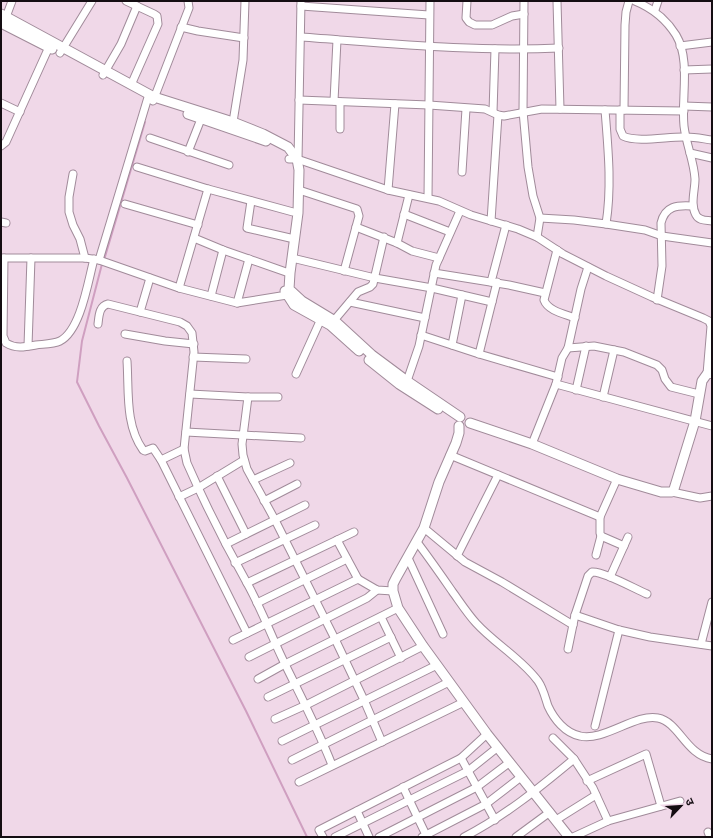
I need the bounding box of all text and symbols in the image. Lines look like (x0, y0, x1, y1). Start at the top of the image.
north arrow (661, 786, 701, 826)
text: उ (682, 796, 697, 808)

